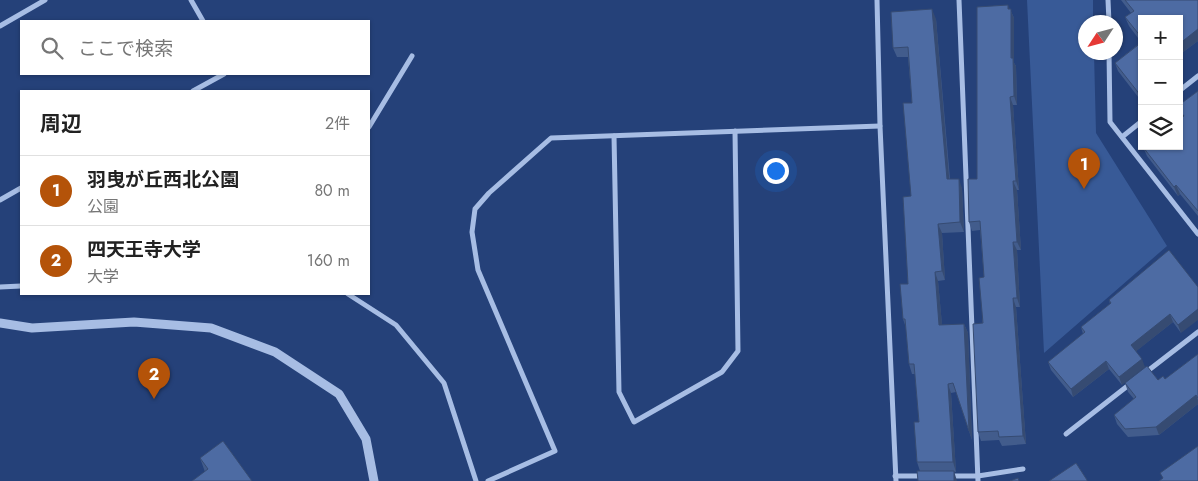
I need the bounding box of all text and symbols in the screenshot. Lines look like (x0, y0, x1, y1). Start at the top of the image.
north arrow (1078, 15, 1123, 60)
map controls (1138, 15, 1183, 150)
button: + (1138, 15, 1183, 60)
search box (20, 20, 370, 75)
icon: search (38, 34, 66, 62)
text: ここで検索 (78, 35, 173, 62)
button: − (1138, 60, 1183, 105)
button: layers (1138, 105, 1183, 150)
text: 周辺 (40, 109, 82, 139)
text: 2件 (325, 112, 350, 135)
pin: 1 (1068, 148, 1100, 189)
your location (763, 158, 789, 184)
text: 羽曳が丘西北公園 (87, 166, 239, 193)
text: 1 (52, 179, 60, 202)
text: 80 m (314, 179, 350, 202)
text: 公園 (87, 195, 119, 218)
text: 四天王寺大学 (87, 236, 201, 263)
text: 2 (51, 249, 61, 272)
text: 160 m (307, 249, 350, 272)
text: 大学 (87, 265, 119, 288)
pin: 2 (138, 358, 170, 399)

